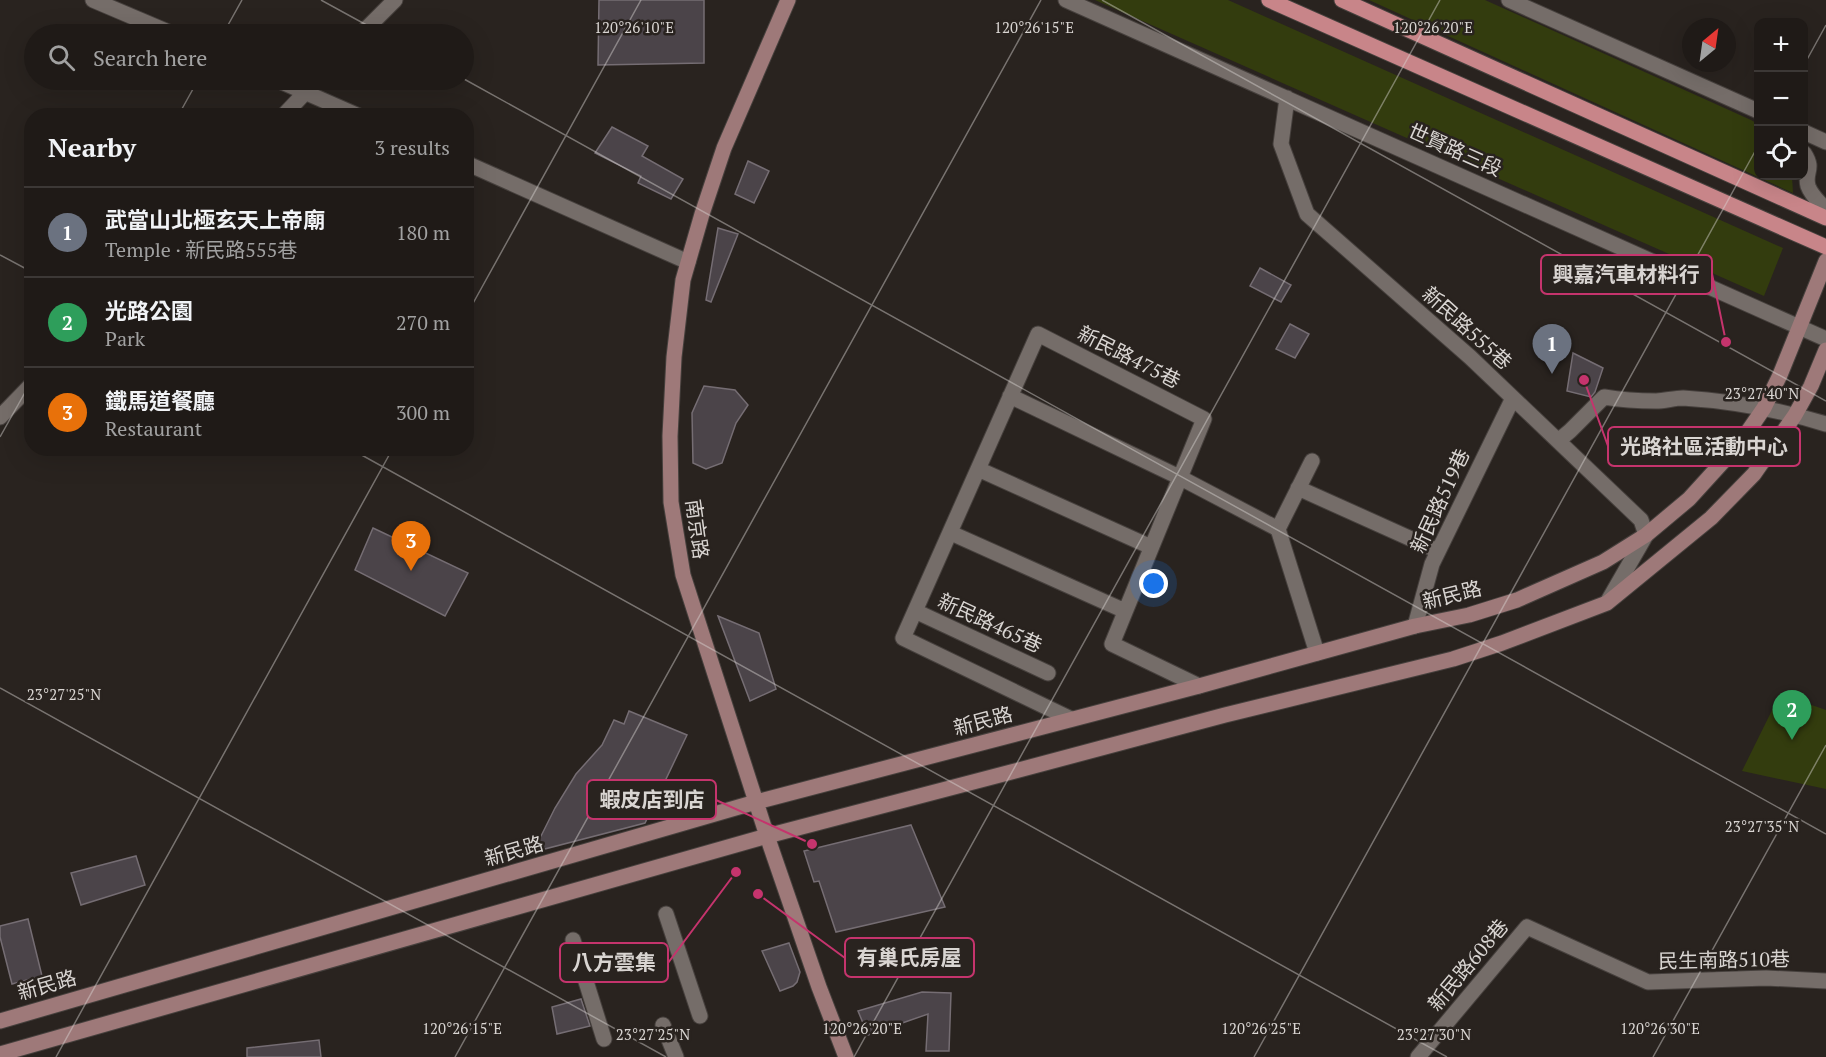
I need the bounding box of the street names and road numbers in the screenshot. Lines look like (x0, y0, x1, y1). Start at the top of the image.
street label: 世賢路三段 (1404, 117, 1506, 182)
street label: 新民路555巷 (1417, 280, 1518, 375)
street label: 新民路475巷 (1073, 319, 1185, 394)
street label: 新民路519巷 (1404, 444, 1475, 557)
street label: 南京路 (680, 497, 715, 561)
street label: 新民路 (1420, 574, 1484, 615)
street label: 新民路465巷 (934, 587, 1047, 658)
street label: 新民路 (950, 700, 1015, 741)
street label: 新民路 (481, 829, 546, 872)
street label: 新民路608巷 (1421, 913, 1514, 1016)
street label: 民生南路510巷 (1658, 945, 1790, 974)
street label: 新民路 (14, 963, 79, 1006)

